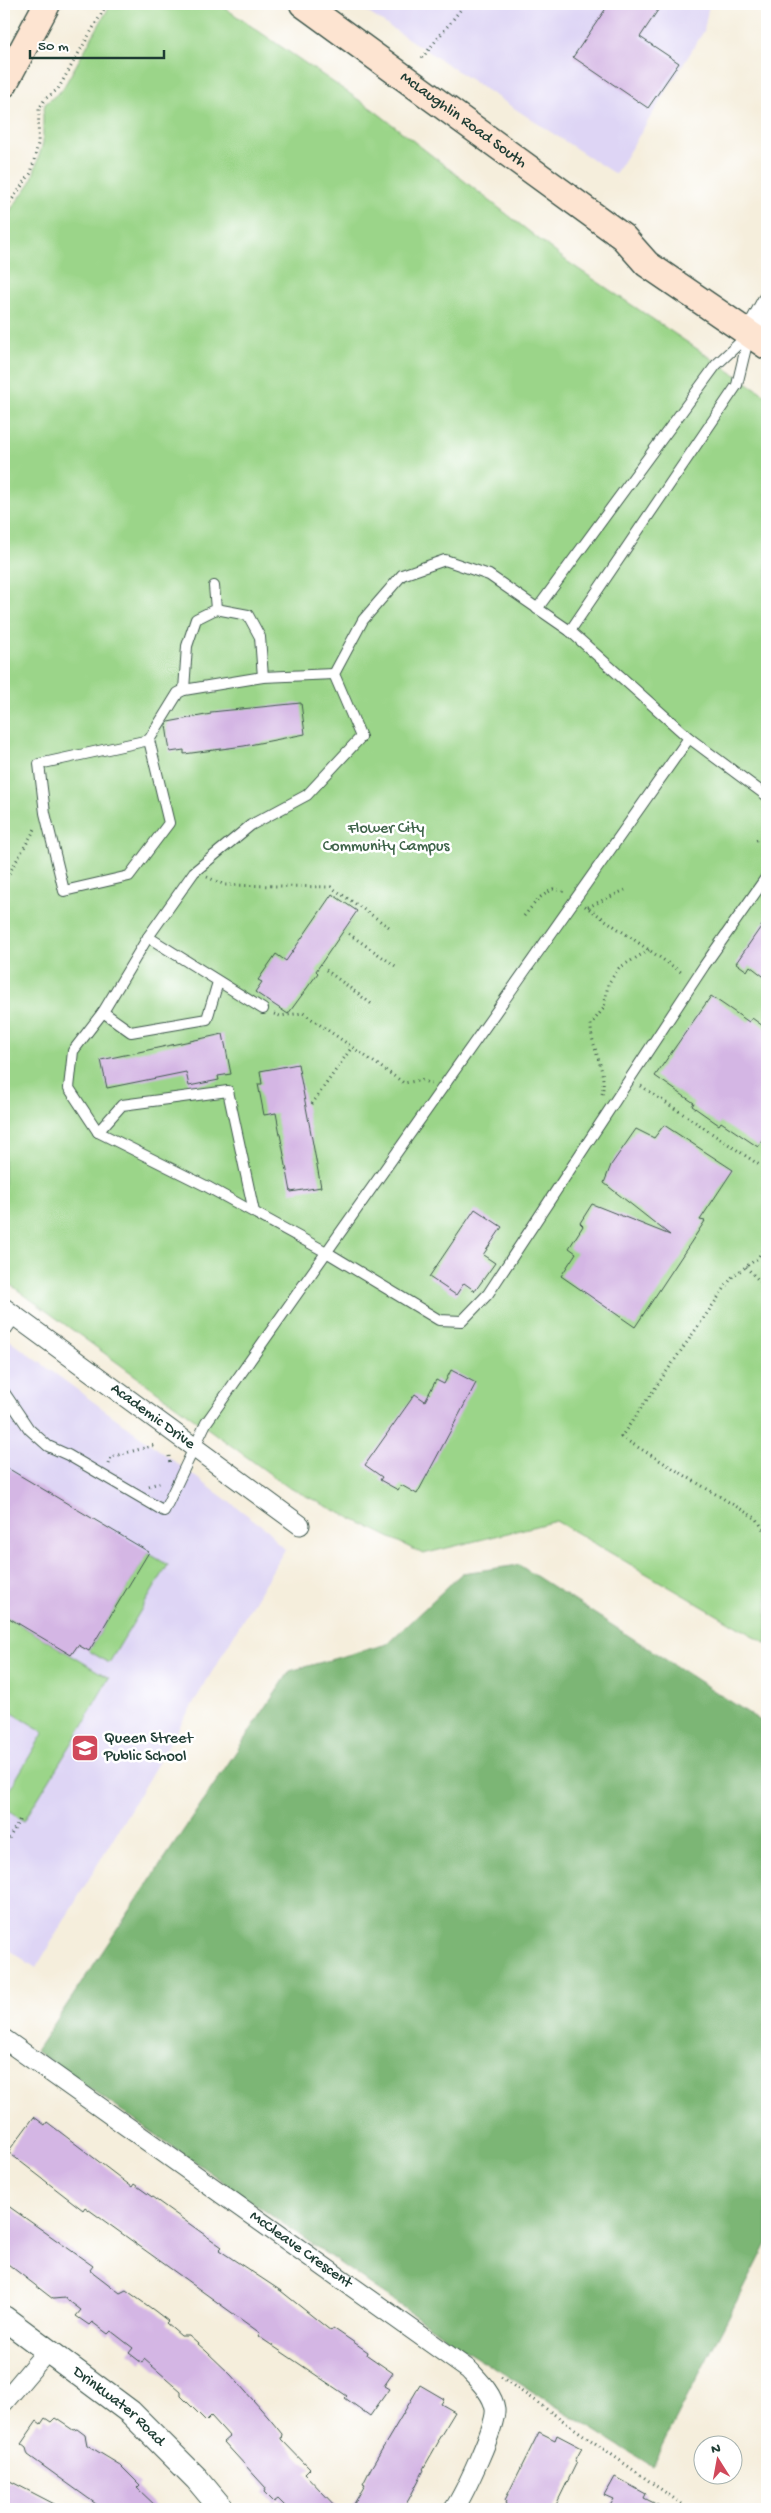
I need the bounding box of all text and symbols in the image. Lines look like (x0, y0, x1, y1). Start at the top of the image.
scale bar (30, 28, 164, 60)
text: 50 m (38, 38, 69, 56)
street label: McLaughlin Road South (396, 68, 530, 173)
park label: Flower City Community Campus (323, 820, 450, 857)
street label: Academic Drive (106, 1379, 199, 1455)
place label: Queen Street Public School (103, 1730, 194, 1767)
school or university icon: Queen Street Public School (70, 1733, 100, 1763)
street label: McCleave Crescent (246, 2207, 357, 2294)
street label: Drinkwater Road (68, 2362, 170, 2452)
north arrow (694, 2436, 744, 2486)
text: N (710, 2440, 722, 2459)

